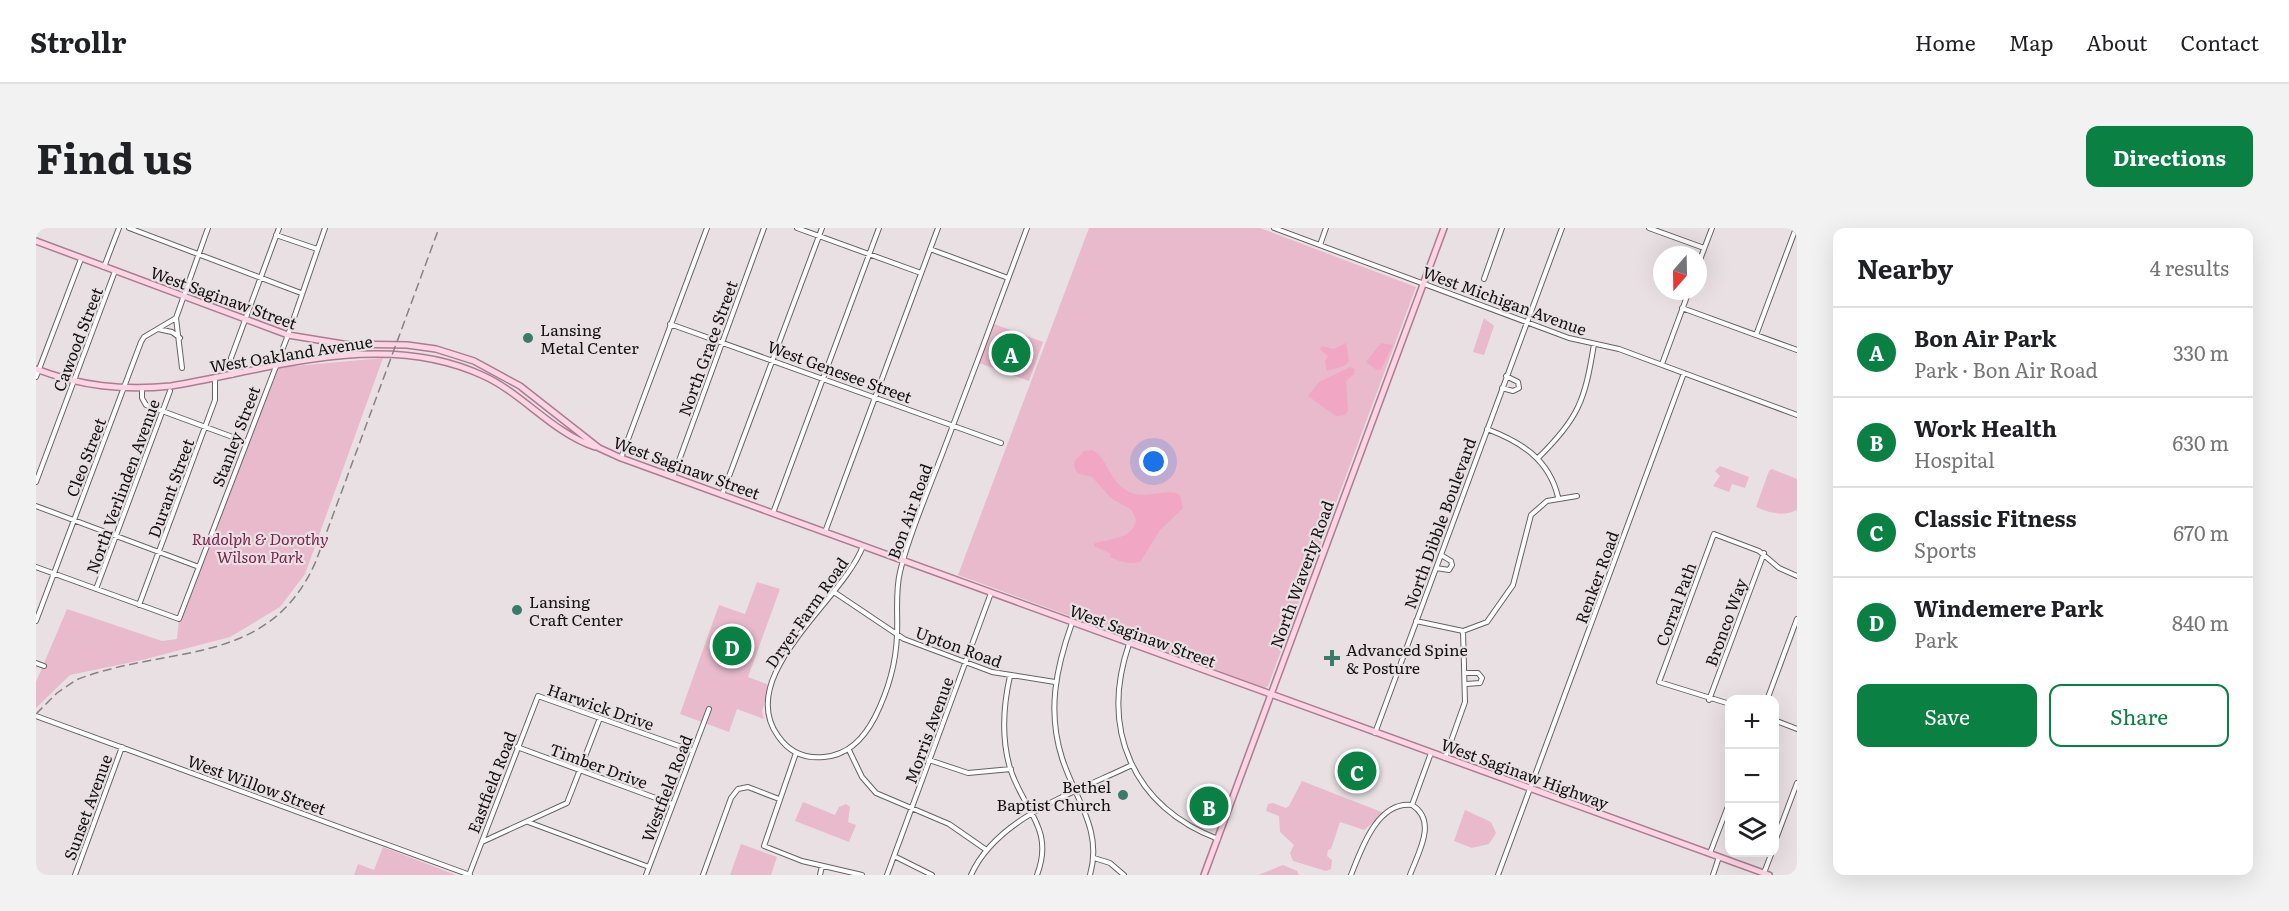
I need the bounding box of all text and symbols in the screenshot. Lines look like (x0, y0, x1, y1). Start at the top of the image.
text: Strollr (30, 20, 126, 62)
text: Home (1915, 26, 1976, 57)
text: Map (2009, 26, 2053, 57)
text: About (2086, 26, 2148, 57)
text: Contact (2181, 26, 2259, 57)
text: Find us (36, 125, 193, 187)
button: Directions (2086, 126, 2253, 187)
north arrow (1653, 246, 1707, 300)
text: Nearby (1857, 248, 1953, 287)
text: 4 results (2150, 252, 2229, 282)
street label: West Saginaw Street (147, 259, 301, 335)
street label: West Michigan Avenue (1420, 259, 1590, 341)
street label: North Grace Street (671, 276, 743, 419)
street label: Cawood Street (46, 283, 108, 395)
place label: Lansing Metal Center (540, 317, 639, 359)
text: Bon Air Park (1914, 321, 2056, 354)
street label: West Oakland Avenue (208, 328, 374, 378)
pin: A (992, 330, 1030, 376)
marker: Lansing Metal Center (521, 331, 535, 345)
street label: West Genesee Street (764, 334, 916, 409)
text: A (1869, 337, 1884, 367)
text: 330 m (2173, 337, 2229, 367)
text: Park · Bon Air Road (1914, 354, 2098, 384)
street label: Stanley Street (205, 382, 265, 490)
street label: North Verlinden Avenue (79, 395, 165, 577)
text: Work Health (1914, 411, 2057, 444)
street label: Cleo Street (59, 414, 111, 500)
text: B (1870, 427, 1883, 457)
text: 630 m (2172, 427, 2229, 457)
street label: West Saginaw Street (610, 429, 764, 505)
street label: North Dibble Boulevard (1397, 434, 1481, 612)
street label: Durant Street (141, 435, 199, 541)
text: Hospital (1914, 444, 1995, 474)
your location (1139, 447, 1168, 476)
street label: Bon Air Road (881, 460, 937, 562)
street label: North Waverly Road (1263, 497, 1339, 651)
text: Classic Fitness (1914, 501, 2077, 534)
text: C (1869, 517, 1884, 547)
text: 670 m (2173, 517, 2229, 547)
park label: Rudolph & Dorothy Wilson Park (191, 526, 329, 568)
street label: Renker Road (1568, 527, 1624, 627)
text: Sports (1914, 534, 1976, 564)
street label: Dryer Farm Road (759, 552, 853, 672)
street label: Corral Path (1649, 558, 1701, 649)
street label: Bronco Way (1698, 574, 1752, 669)
place label: Lansing Craft Center (529, 589, 623, 631)
text: Windemere Park (1914, 591, 2104, 624)
street label: West Saginaw Street (1066, 597, 1220, 673)
marker: Lansing Craft Center (510, 603, 524, 617)
text: D (1869, 607, 1884, 637)
text: 840 m (2172, 607, 2229, 637)
street label: Upton Road (912, 619, 1006, 673)
pin: D (712, 624, 752, 668)
text: Park (1914, 624, 1958, 654)
place label: Advanced Spine & Posture (1346, 637, 1468, 679)
marker: Advanced Spine & Posture (1323, 649, 1341, 667)
street label: Morris Avenue (898, 673, 958, 787)
street label: Harwick Drive (544, 677, 658, 735)
button: Save (1857, 684, 2037, 747)
button: Share (2049, 684, 2229, 747)
map controls (1725, 695, 1779, 857)
button: + (1725, 695, 1779, 749)
street label: Eastfield Road (461, 727, 522, 837)
street label: Westfield Road (635, 731, 698, 845)
street label: West Saginaw Highway (1438, 731, 1613, 815)
street label: Timber Drive (547, 736, 651, 794)
street label: West Willow Street (184, 748, 330, 820)
pin: C (1338, 748, 1376, 794)
button: − (1725, 749, 1779, 803)
street label: Sunset Avenue (57, 751, 117, 863)
place label: Bethel Baptist Church (997, 774, 1111, 816)
pin: B (1190, 784, 1228, 828)
marker: Bethel Baptist Church (1116, 788, 1130, 802)
button: layers (1725, 803, 1779, 857)

